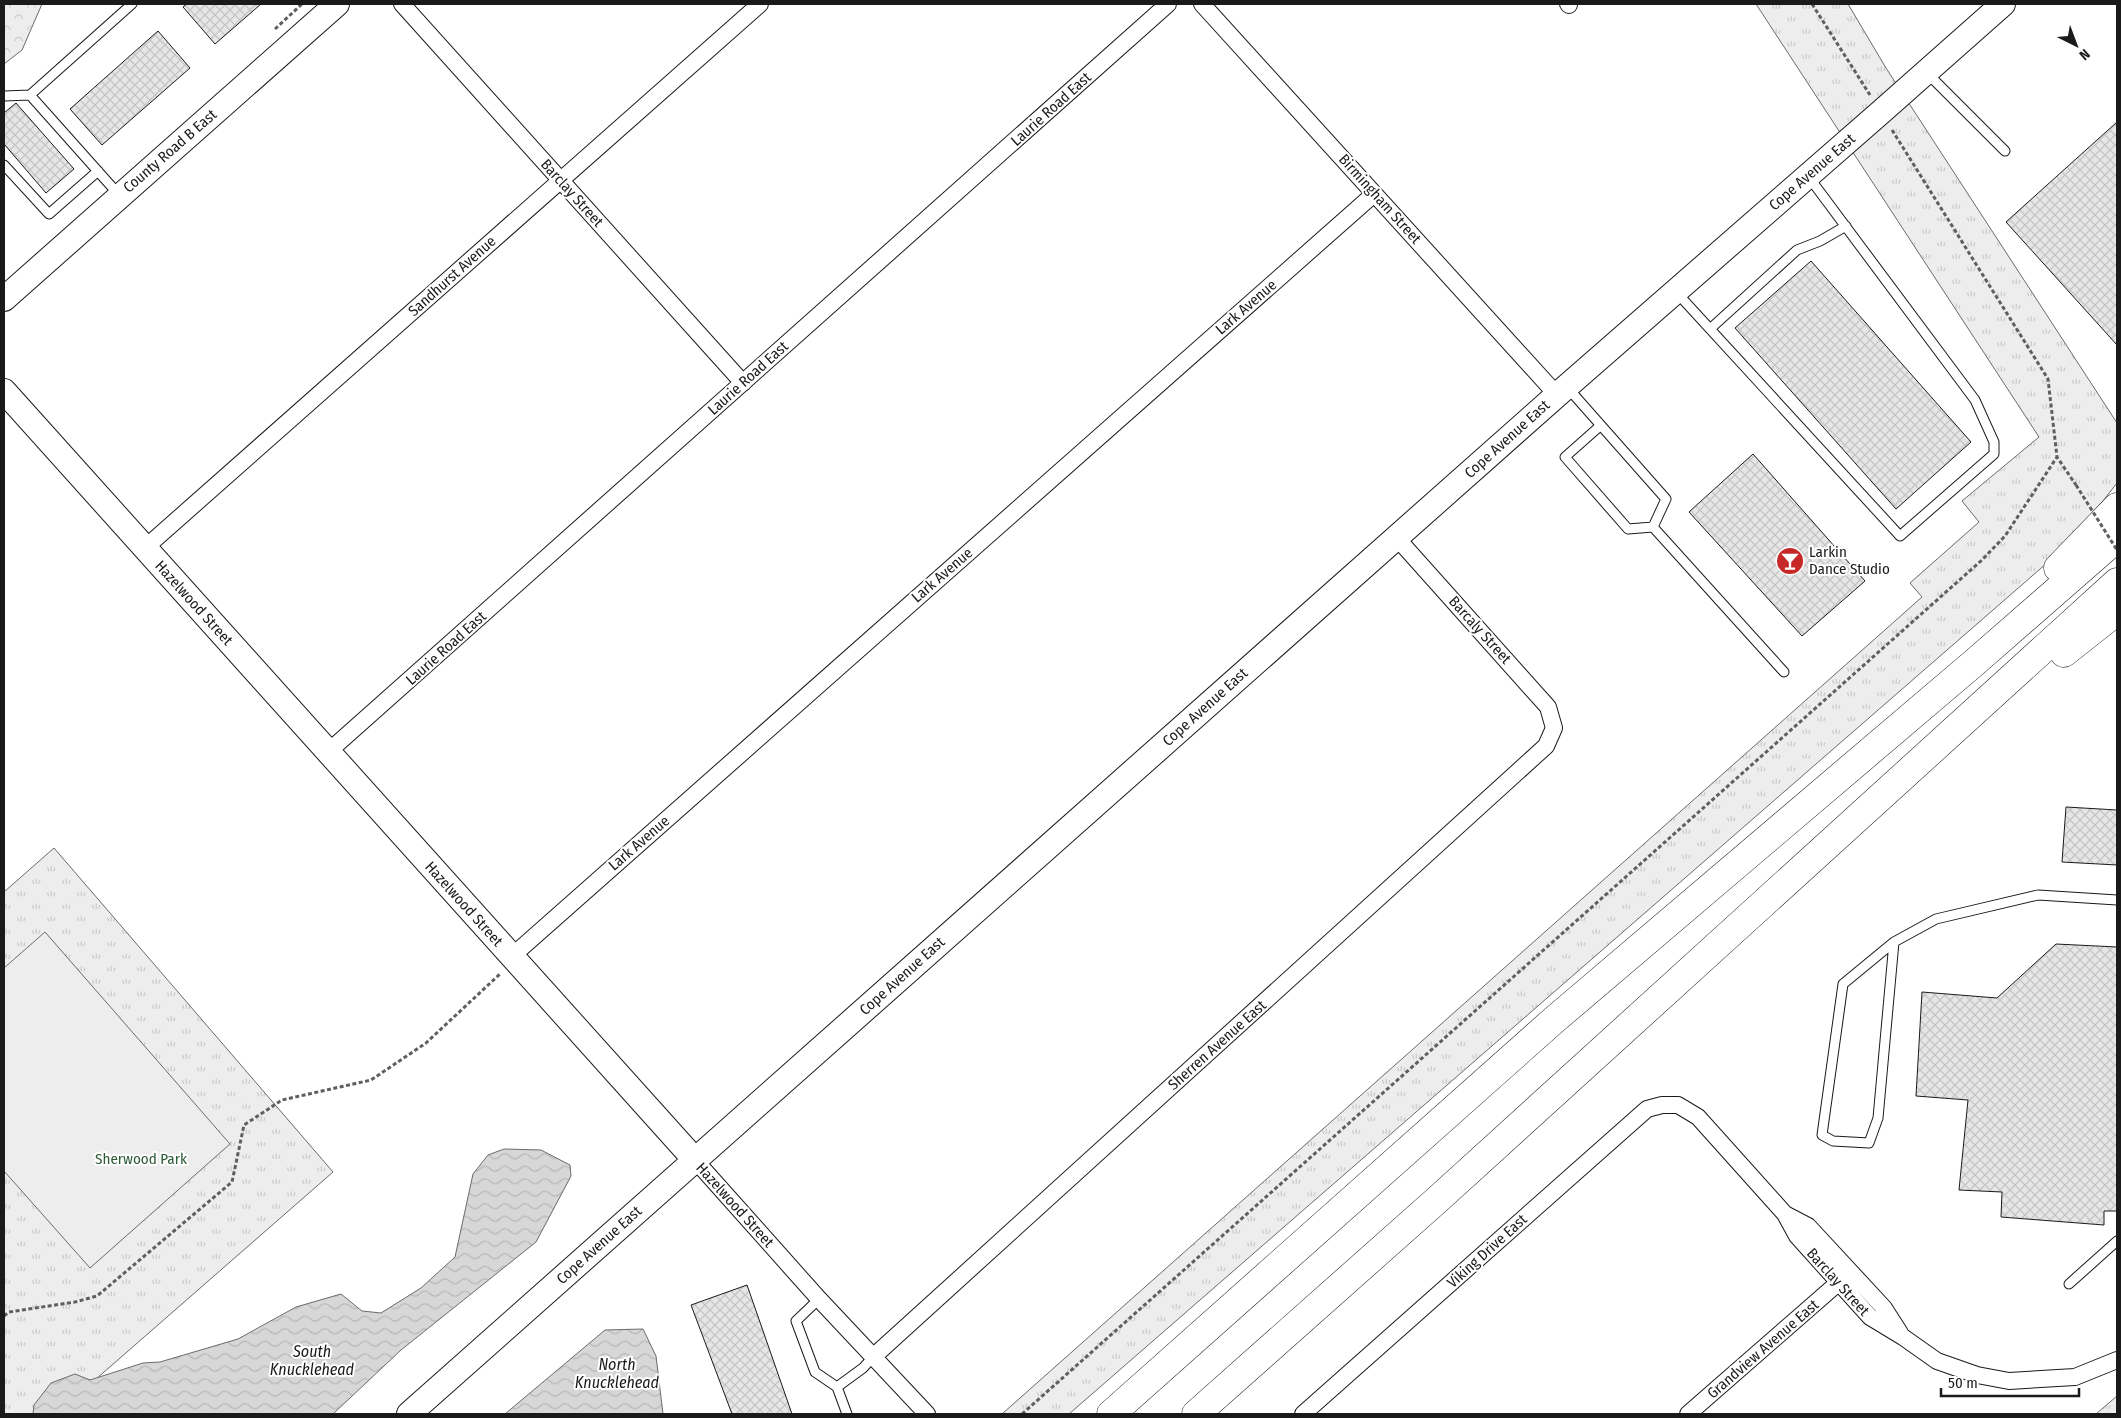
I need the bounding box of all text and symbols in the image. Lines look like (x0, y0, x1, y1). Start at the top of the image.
north arrow (2051, 20, 2101, 70)
text: N (2076, 45, 2093, 63)
street label: Laurie Road East (1007, 68, 1095, 150)
street label: County Road B East (120, 106, 220, 196)
street label: Cope Avenue East (1765, 130, 1859, 214)
street label: Birmingham Street (1335, 150, 1425, 248)
street label: Barclay Street (537, 155, 607, 231)
street label: Sandhurst Avenue (405, 232, 499, 320)
street label: Lark Avenue (1212, 276, 1280, 338)
street label: Laurie Road East (704, 337, 792, 419)
street label: Cope Avenue East (1461, 396, 1553, 482)
place label: Larkin Dance Studio (1809, 543, 1890, 578)
street label: Lark Avenue (908, 544, 976, 606)
bar icon: Larkin Dance Studio (1775, 546, 1805, 576)
street label: Hazelwood Street (151, 557, 237, 649)
street label: Barcaly Street (1445, 592, 1515, 668)
street label: Laurie Road East (402, 607, 490, 689)
street label: Cope Avenue East (1159, 664, 1251, 750)
street label: Lark Avenue (605, 812, 673, 874)
street label: Hazelwood Street (421, 858, 507, 950)
street label: Cope Avenue East (856, 933, 948, 1019)
street label: Sherren Avenue East (1164, 996, 1270, 1094)
park label: Sherwood Park (95, 1150, 187, 1168)
street label: Hazelwood Street (692, 1159, 778, 1251)
street label: Cope Avenue East (553, 1202, 645, 1288)
street label: Viking Drive East (1443, 1210, 1531, 1292)
street label: Barclay Street (1803, 1244, 1873, 1320)
street label: Grandview Avenue East (1704, 1296, 1823, 1402)
water label: South Knucklehead (270, 1342, 355, 1379)
water label: North Knucklehead (575, 1355, 660, 1392)
scale bar (1941, 1366, 2078, 1398)
text: 50 m (1948, 1374, 1978, 1392)

